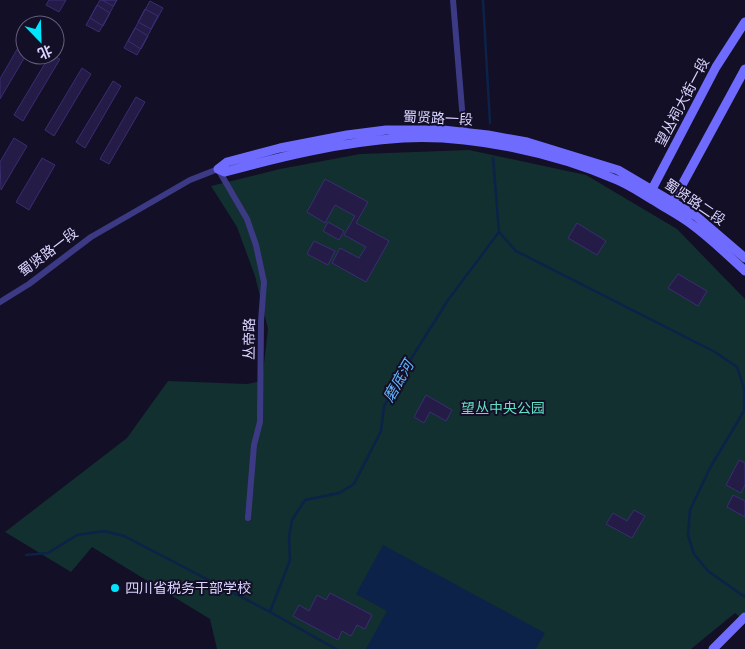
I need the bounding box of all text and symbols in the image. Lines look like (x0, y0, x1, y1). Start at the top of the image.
north arrow (15, 15, 65, 65)
text: 北 (36, 42, 55, 62)
street label: 望丛祠大街一段 (652, 55, 712, 149)
street label: 蜀贤路一段 (403, 108, 473, 128)
street label: 蜀贤路二段 (662, 176, 728, 228)
street label: 蜀贤路一段 (15, 225, 81, 279)
street label: 丛帝路 (241, 318, 257, 360)
water label: 磨底河 (379, 355, 418, 405)
park label: 望丛中央公园 (461, 400, 545, 416)
place label: 四川省税务干部学校 (125, 580, 251, 596)
marker: 四川省税务干部学校 (109, 582, 121, 594)

